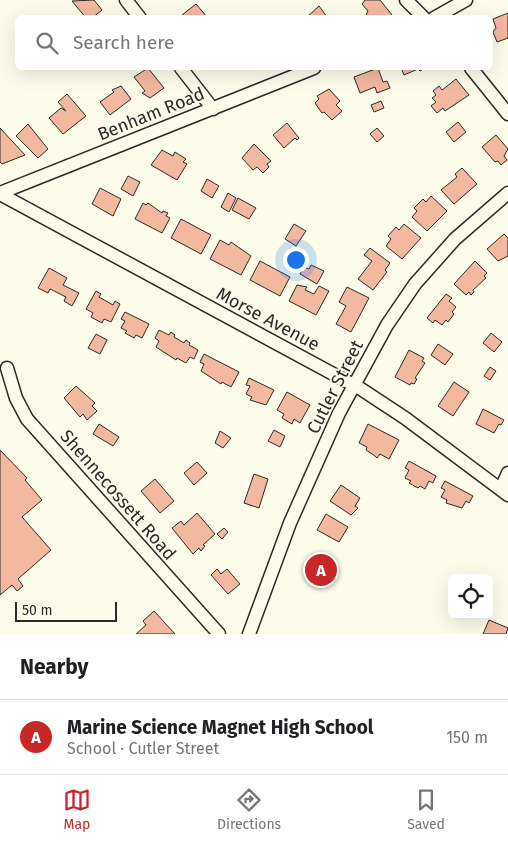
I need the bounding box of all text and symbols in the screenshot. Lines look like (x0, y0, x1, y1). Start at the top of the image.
search box (15, 15, 493, 70)
icon: search (33, 29, 61, 57)
text: Search here (73, 31, 174, 54)
street label: Benham Road (94, 83, 208, 145)
your location (283, 247, 309, 273)
street label: Morse Avenue (213, 283, 323, 355)
street label: Cutler Street (302, 336, 368, 437)
street label: Shennecossett Road (55, 425, 181, 565)
pin: A (305, 551, 337, 589)
map controls (448, 574, 493, 619)
button: locate (448, 574, 493, 619)
scale bar (15, 599, 118, 622)
text: 50 m (22, 602, 53, 619)
text: Nearby (20, 654, 88, 680)
text: Marine Science Magnet High School (67, 716, 373, 739)
text: A (31, 728, 41, 747)
text: 150 m (446, 728, 488, 747)
text: School · Cutler Street (67, 739, 219, 758)
tab: Map (63, 786, 91, 833)
tab: Directions (217, 786, 281, 833)
tab: Saved (407, 786, 445, 833)

